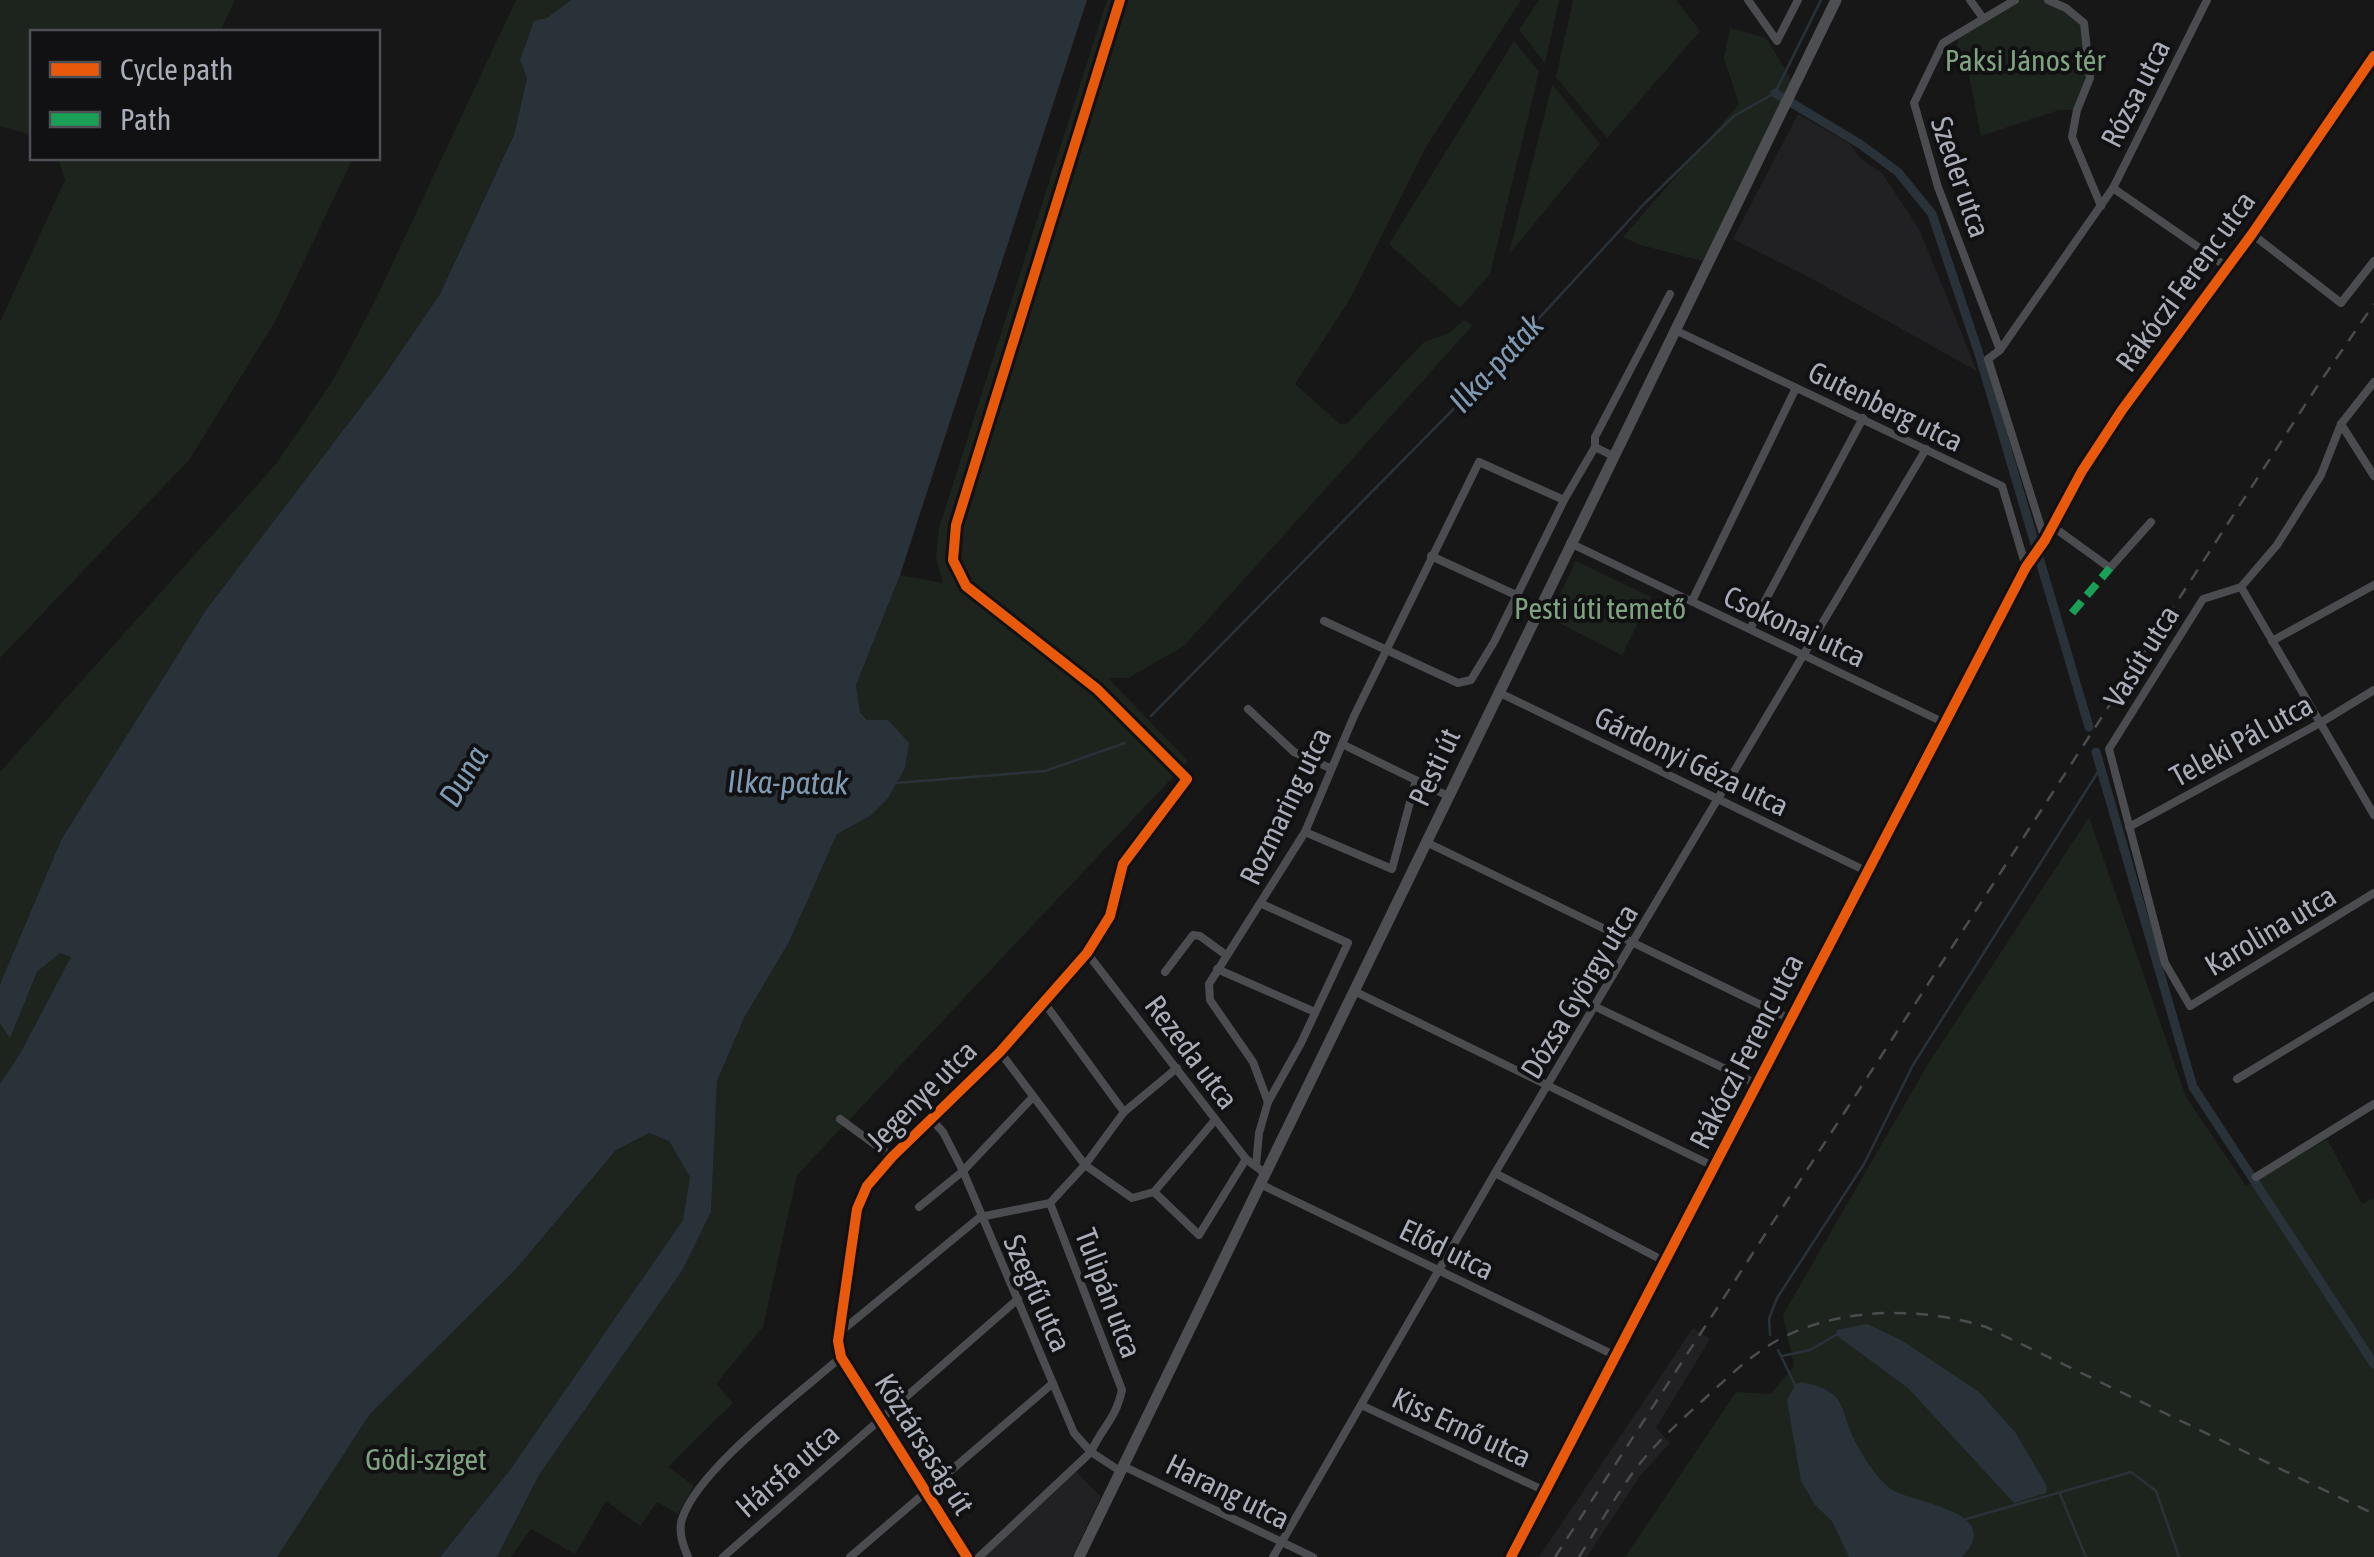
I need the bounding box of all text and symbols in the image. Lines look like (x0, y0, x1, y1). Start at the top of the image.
legend (30, 30, 380, 160)
street label: Rózsa utca (2093, 34, 2177, 152)
park label: Paksi János tér (1945, 43, 2106, 77)
text: Cycle path (120, 52, 233, 86)
text: Path (120, 102, 171, 136)
street label: Szeder utca (1925, 112, 1997, 242)
street label: Rákóczi Ferenc utca (2108, 185, 2262, 377)
water label: Ilka-patak (1441, 306, 1551, 420)
street label: Gutenberg utca (1803, 354, 1969, 458)
street label: Csokonai utca (1719, 578, 1871, 674)
park label: Pesti úti temető (1514, 591, 1686, 625)
street label: Vasút utca (2097, 599, 2185, 713)
street label: Teleki Pál utca (2164, 687, 2318, 793)
street label: Gárdonyi Géza utca (1590, 699, 1794, 823)
street label: Rozmaring utca (1232, 722, 1338, 890)
street label: Pesti út (1401, 723, 1467, 811)
water label: Duna (431, 739, 495, 813)
water label: Ilka-patak (727, 762, 850, 802)
street label: Karolina utca (2199, 878, 2341, 982)
street label: Dózsa György utca (1514, 898, 1644, 1084)
street label: Rákóczi Ferenc utca (1682, 948, 1810, 1154)
street label: Rezeda utca (1138, 989, 1246, 1115)
street label: Jegenye utca (859, 1033, 983, 1157)
street label: Előd utca (1394, 1212, 1500, 1286)
street label: Tulipán utca (1069, 1224, 1149, 1362)
street label: Szegfű utca (997, 1229, 1079, 1357)
street label: Köztársaság út (868, 1367, 982, 1521)
street label: Kiss Ernő utca (1387, 1380, 1537, 1474)
street label: Hársfa utca (729, 1416, 845, 1524)
park label: Gödi-sziget (365, 1442, 487, 1476)
street label: Harang utca (1161, 1447, 1295, 1535)

